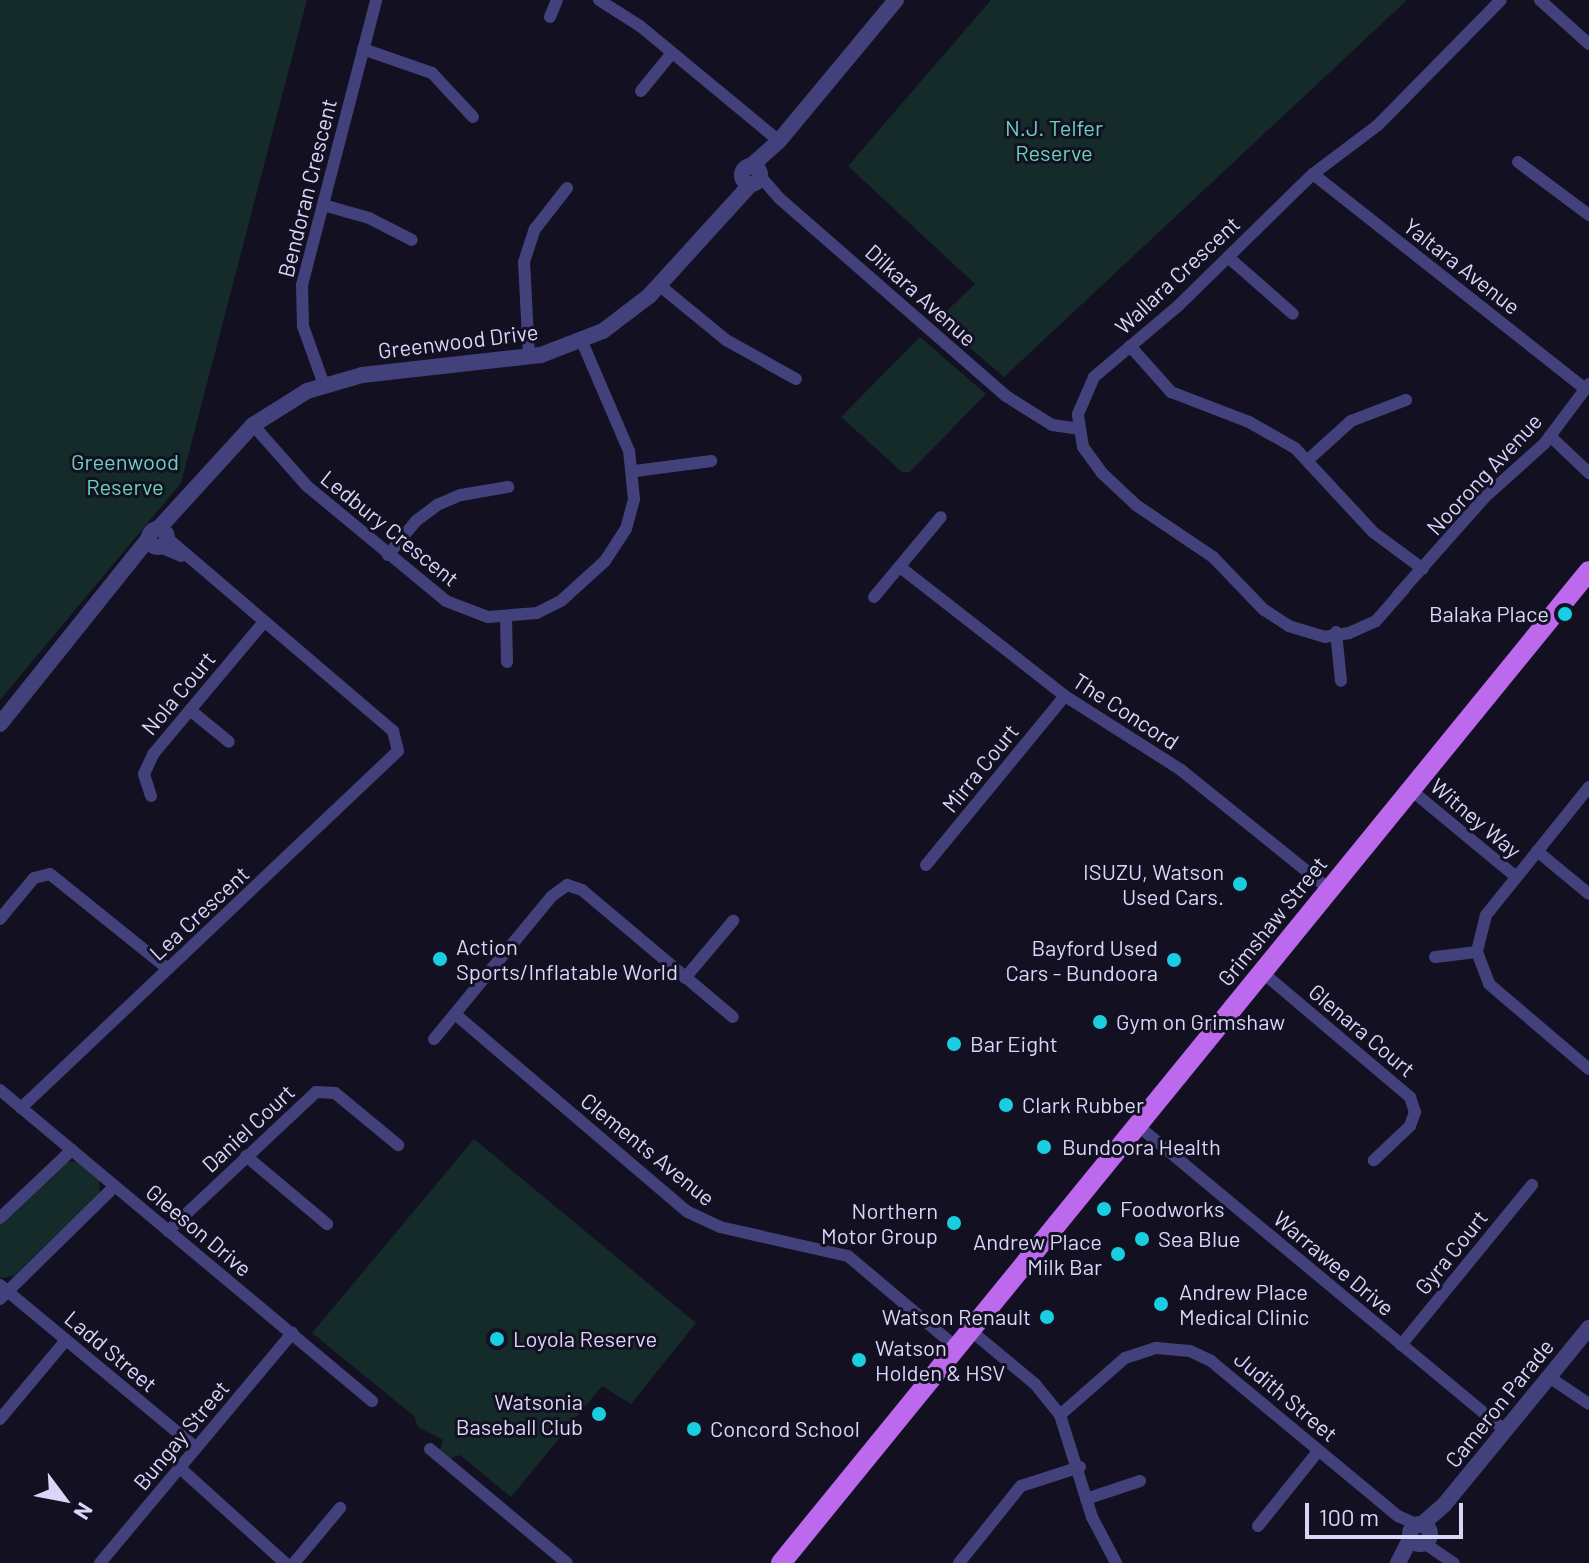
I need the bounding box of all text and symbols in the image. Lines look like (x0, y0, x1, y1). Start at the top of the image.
street label: Bendoran Crescent (272, 96, 342, 280)
park label: N.J. Telfer Reserve (1005, 114, 1103, 166)
street label: Wallara Crescent (1109, 211, 1245, 339)
street label: Yaltara Avenue (1398, 212, 1526, 320)
street label: Dilkara Avenue (860, 238, 982, 352)
street label: Greenwood Drive (376, 318, 540, 364)
street label: Noorong Avenue (1421, 408, 1547, 540)
park label: Greenwood Reserve (71, 448, 179, 500)
street label: Ledbury Crescent (316, 464, 464, 592)
place label: Balaka Place (1429, 601, 1549, 627)
marker: Balaka Place (1556, 605, 1574, 623)
street label: Nola Court (135, 646, 221, 740)
street label: The Concord (1068, 667, 1184, 755)
street label: Mirra Court (936, 718, 1024, 818)
street label: Witney Way (1425, 772, 1527, 864)
street label: Grimshaw Street (1212, 851, 1332, 991)
place label: ISUZU, Watson Used Cars. (1083, 858, 1224, 910)
street label: Lea Crescent (144, 860, 254, 966)
marker: ISUZU, Watson Used Cars. (1231, 875, 1249, 893)
place label: Action Sports/Inflatable World (456, 933, 678, 984)
place label: Bayford Used Cars - Bundoora (1005, 934, 1158, 986)
marker: Action Sports/Inflatable World (431, 950, 449, 968)
marker: Bayford Used Cars - Bundoora (1165, 951, 1183, 969)
street label: Glenara Court (1304, 978, 1420, 1082)
place label: Gym on Grimshaw (1116, 1009, 1285, 1035)
marker: Gym on Grimshaw (1091, 1013, 1109, 1031)
place label: Bar Eight (970, 1031, 1058, 1057)
marker: Bar Eight (945, 1035, 963, 1053)
street label: Daniel Court (196, 1079, 300, 1177)
street label: Clements Avenue (576, 1087, 720, 1211)
place label: Clark Rubber (1022, 1092, 1144, 1118)
marker: Clark Rubber (997, 1096, 1015, 1114)
place label: Bundoora Health (1062, 1134, 1221, 1160)
marker: Bundoora Health (1033, 1136, 1055, 1158)
street label: Gleeson Drive (141, 1178, 257, 1282)
place label: Foodworks (1120, 1196, 1225, 1222)
place label: Northern Motor Group (821, 1197, 938, 1248)
marker: Foodworks (1095, 1200, 1113, 1218)
street label: Warrawee Drive (1268, 1205, 1400, 1321)
street label: Gyra Court (1409, 1205, 1493, 1299)
marker: Northern Motor Group (945, 1214, 963, 1232)
place label: Sea Blue (1158, 1226, 1240, 1252)
place label: Andrew Place Milk Bar (973, 1228, 1102, 1280)
marker: Sea Blue (1133, 1230, 1151, 1248)
marker: Andrew Place Milk Bar (1109, 1245, 1127, 1263)
place label: Andrew Place Medical Clinic (1179, 1278, 1309, 1330)
marker: Andrew Place Medical Clinic (1150, 1293, 1172, 1315)
place label: Watson Renault (882, 1304, 1031, 1330)
street label: Ladd Street (60, 1305, 162, 1397)
marker: Watson Renault (1038, 1308, 1056, 1326)
place label: Loyola Reserve (513, 1326, 657, 1352)
marker: Loyola Reserve (488, 1330, 506, 1348)
street label: Cameron Parade (1439, 1333, 1559, 1473)
place label: Watson Holden & HSV (875, 1334, 1005, 1386)
street label: Judith Street (1229, 1345, 1343, 1447)
marker: Watson Holden & HSV (850, 1351, 868, 1369)
street label: Bungay Street (128, 1375, 234, 1495)
place label: Watsonia Baseball Club (456, 1388, 583, 1440)
marker: Watsonia Baseball Club (590, 1405, 608, 1423)
place label: Concord School (710, 1416, 860, 1442)
marker: Concord School (685, 1420, 703, 1438)
north arrow (24, 1459, 104, 1539)
scale bar (1309, 1487, 1467, 1537)
text: N (69, 1499, 99, 1525)
text: 100 m (1319, 1502, 1379, 1531)

